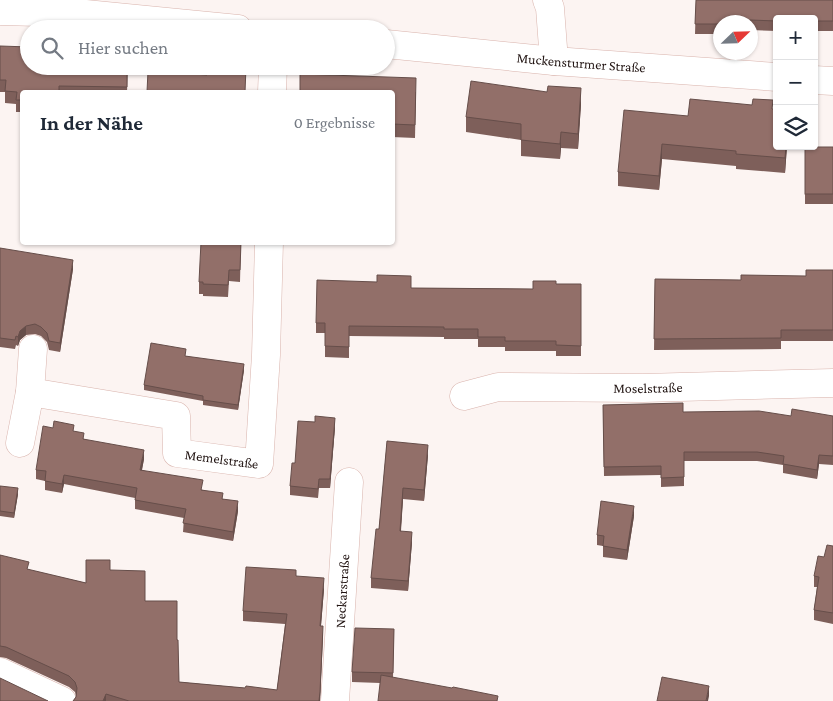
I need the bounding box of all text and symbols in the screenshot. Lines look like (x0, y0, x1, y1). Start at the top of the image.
north arrow (713, 15, 758, 60)
map controls (773, 15, 818, 150)
button: + (773, 15, 818, 60)
search box (20, 20, 395, 75)
icon: search (38, 34, 66, 62)
text: Hier suchen (78, 37, 168, 58)
street label: Muckensturmer Straße (516, 49, 646, 76)
button: − (773, 60, 818, 105)
button: layers (773, 105, 818, 150)
text: In der Nähe (40, 111, 143, 135)
text: 0 Ergebnisse (294, 114, 375, 131)
street label: Moselstraße (613, 379, 683, 396)
street label: Memelstraße (184, 446, 259, 472)
street label: Neckarstraße (332, 554, 352, 629)

